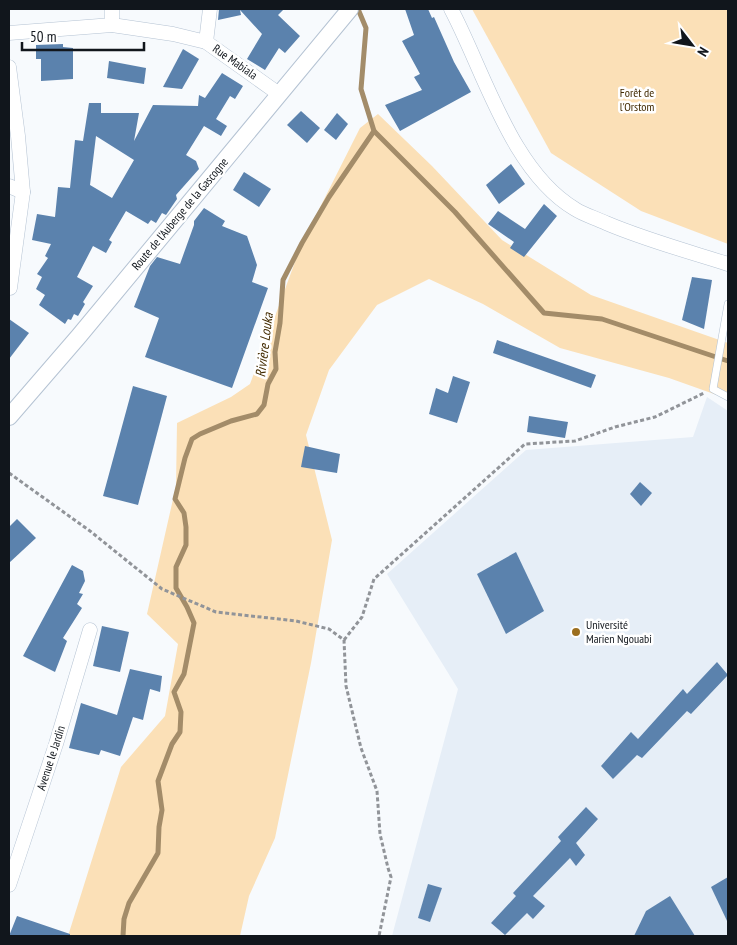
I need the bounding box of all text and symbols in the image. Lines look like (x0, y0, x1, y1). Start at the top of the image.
scale bar (22, 20, 145, 52)
north arrow (667, 20, 717, 70)
text: 50 m (30, 27, 56, 46)
street label: Rue Mabiala (210, 41, 261, 83)
text: N (693, 44, 713, 60)
park label: Forêt de l'Orstom (620, 85, 655, 114)
street label: Route de l'Auberge de la Gascogne (128, 154, 231, 273)
water label: Rivière Louka (251, 310, 277, 378)
place label: Université Marien Ngouabi (586, 617, 652, 646)
marker: Université Marien Ngouabi (570, 626, 582, 638)
street label: Avenue le Jardin (33, 724, 68, 792)

